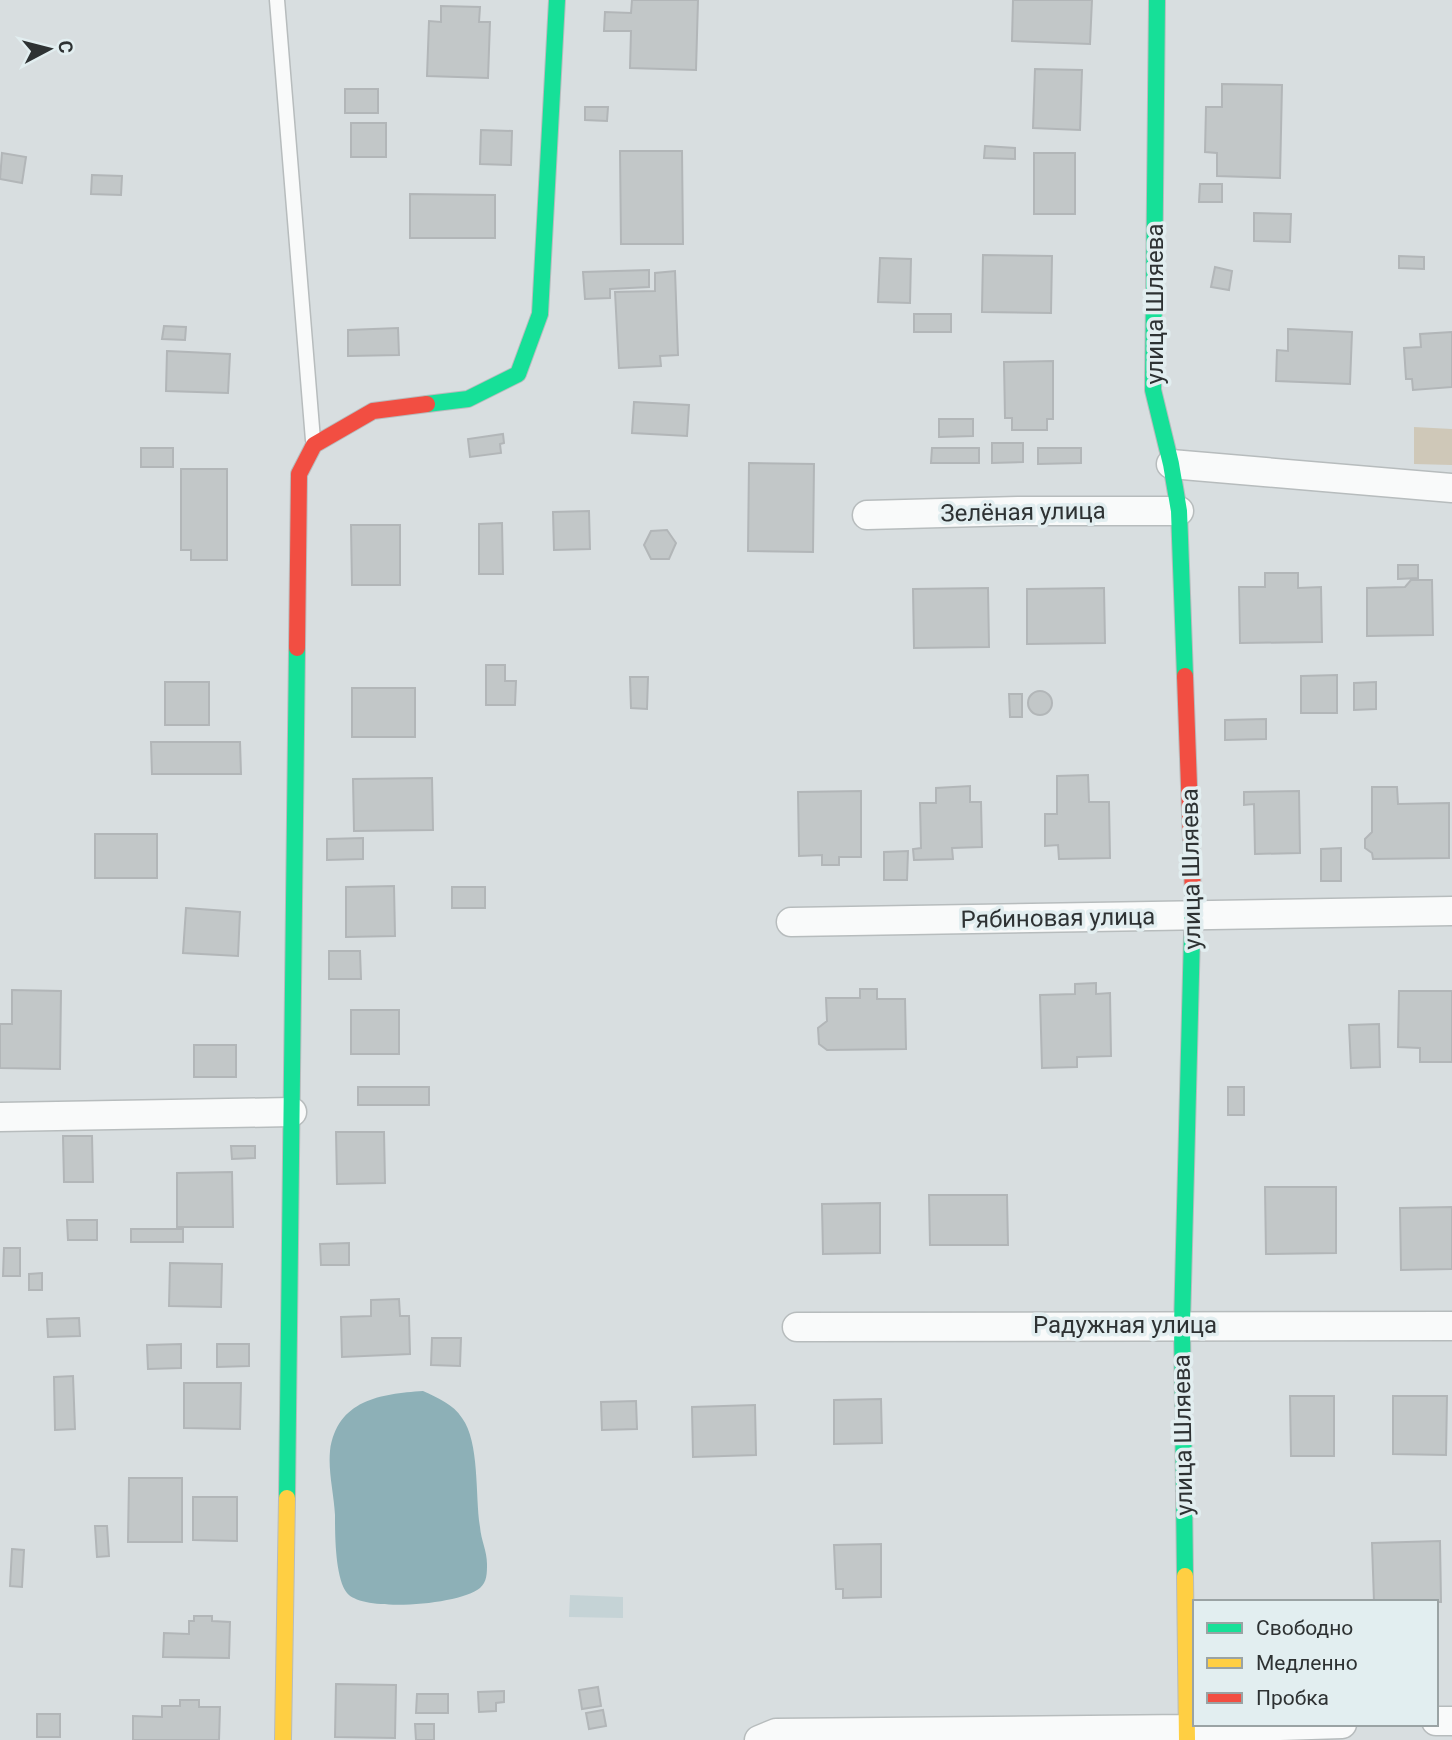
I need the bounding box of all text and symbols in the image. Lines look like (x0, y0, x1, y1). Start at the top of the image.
north arrow (14, 14, 84, 84)
text: С (53, 39, 78, 55)
street label: улица Шляева (1141, 223, 1169, 385)
street label: Зелёная улица (940, 497, 1106, 527)
street label: улица Шляева (1176, 788, 1206, 950)
street label: Рябиновая улица (960, 902, 1156, 934)
street label: Радужная улица (1033, 1311, 1217, 1339)
street label: улица Шляева (1168, 1354, 1198, 1516)
legend (1193, 1600, 1438, 1726)
text: Свободно (1256, 1616, 1353, 1640)
text: Медленно (1256, 1651, 1358, 1675)
text: Пробка (1256, 1686, 1329, 1710)

